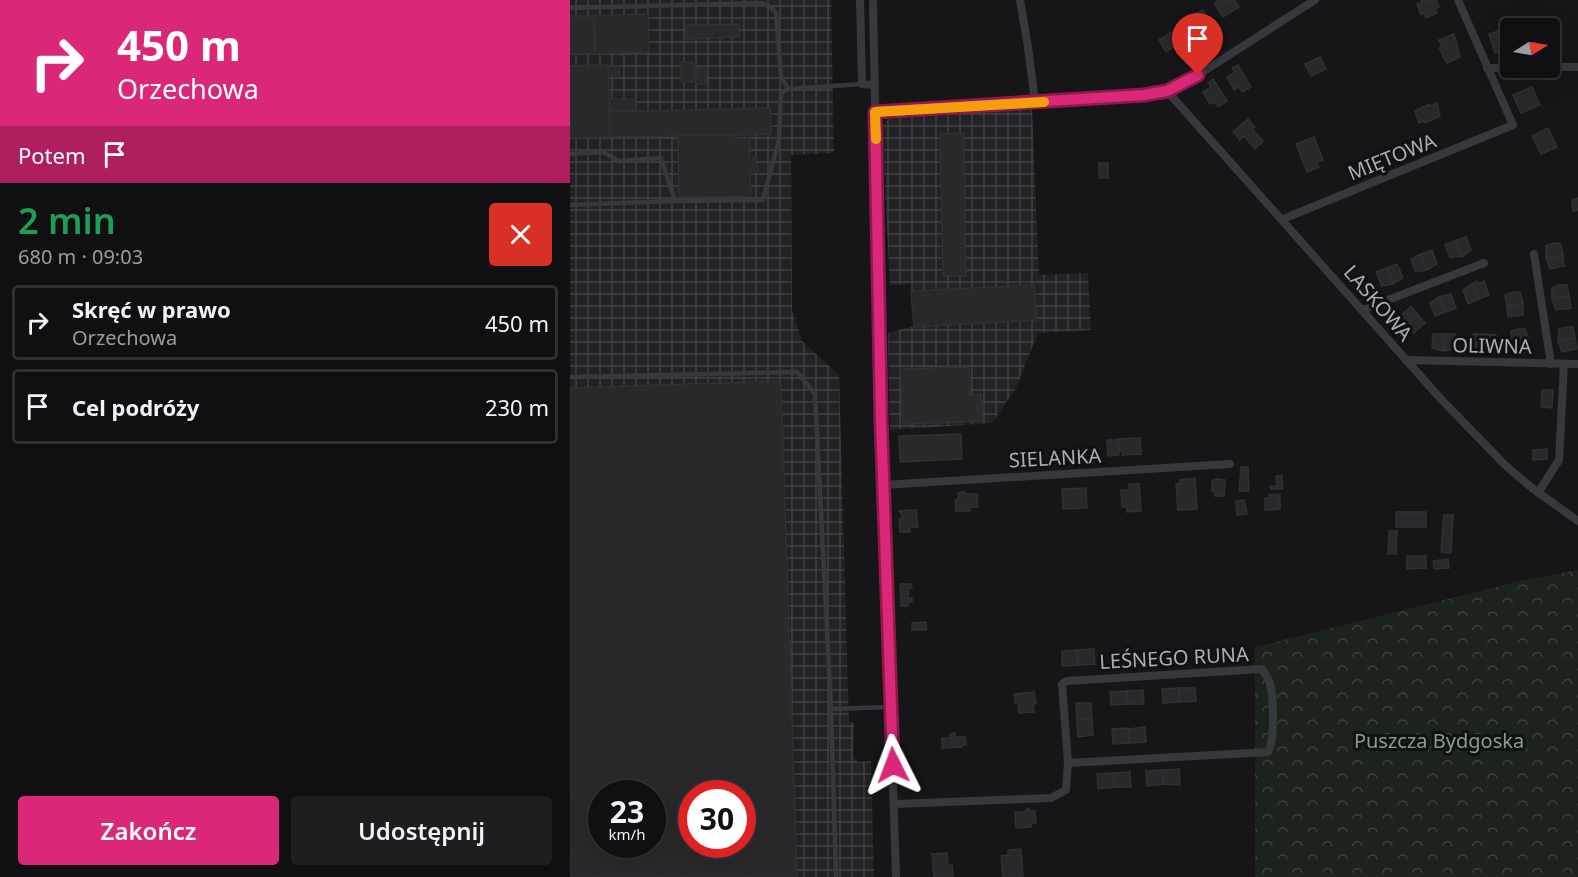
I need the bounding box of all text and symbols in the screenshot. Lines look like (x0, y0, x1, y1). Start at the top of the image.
pin (1172, 13, 1223, 75)
text: 450 m (117, 16, 241, 73)
north arrow (1500, 18, 1560, 78)
map controls (1500, 18, 1560, 78)
icon: arrive (1181, 22, 1214, 55)
icon: right (18, 24, 96, 102)
text: Orzechowa (117, 70, 259, 107)
street label: MIĘTOWA (1344, 127, 1440, 186)
icon: arrive (98, 138, 131, 171)
text: Potem (18, 140, 86, 170)
text: 2 min (18, 196, 116, 245)
button: close (489, 203, 552, 266)
text: 680 m · 09:03 (18, 243, 143, 270)
street label: LASKOWA (1338, 259, 1419, 346)
text: Skręć w prawo (72, 294, 231, 324)
icon: right (21, 306, 54, 339)
text: 450 m (485, 308, 549, 338)
text: Orzechowa (72, 324, 177, 351)
street label: OLIWNA (1452, 331, 1532, 360)
icon: arrive (21, 390, 54, 423)
text: Cel podróży (72, 392, 199, 422)
text: 230 m (485, 392, 549, 422)
street label: SIELANKA (1008, 442, 1102, 473)
street label: LEŚNEGO RUNA (1099, 640, 1249, 675)
park label: Puszcza Bydgoska (1354, 727, 1524, 754)
position arrow (861, 733, 925, 797)
speed limit sign: 30 (678, 780, 756, 858)
text: 23 (610, 791, 644, 832)
button: Zakończ (18, 796, 279, 865)
button: Udostępnij (291, 796, 552, 865)
text: km/h (609, 824, 645, 844)

